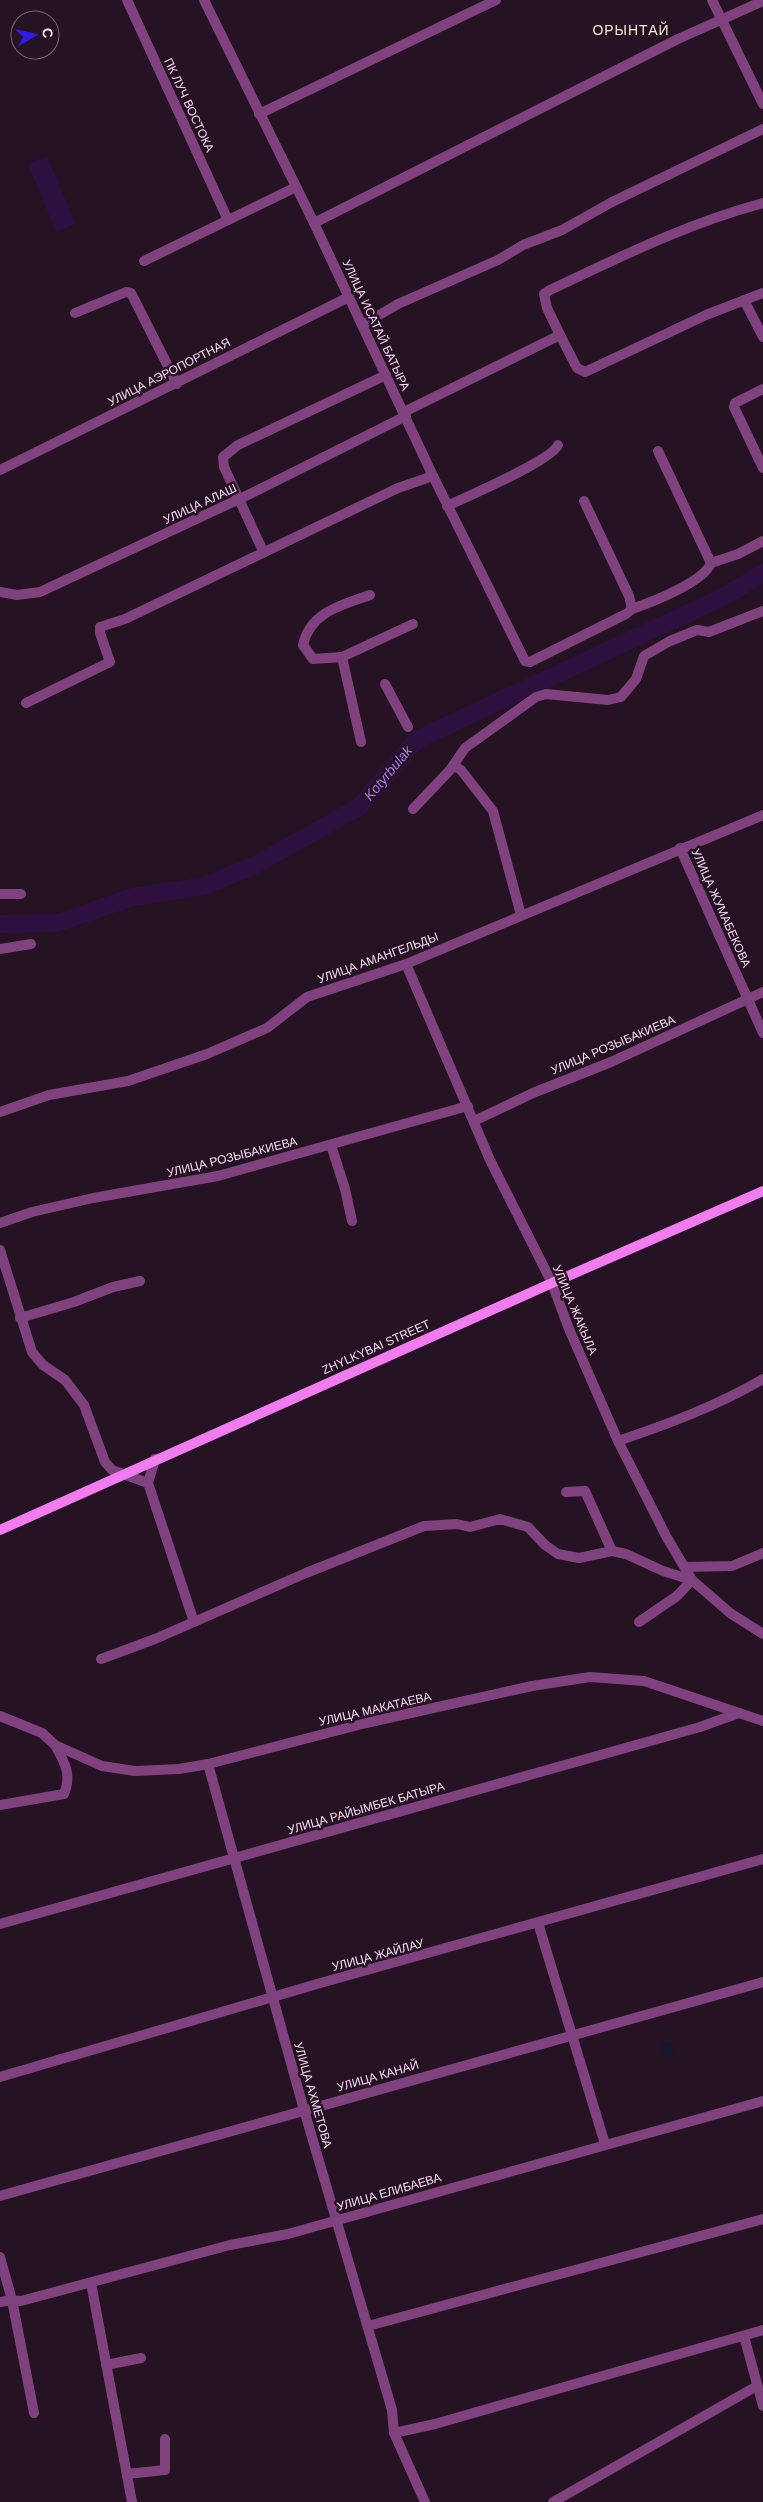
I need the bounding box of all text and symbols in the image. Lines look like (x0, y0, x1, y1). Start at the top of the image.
north arrow (10, 10, 60, 60)
district label: ОРЫНТАЙ (592, 21, 670, 38)
text: С (39, 27, 57, 39)
street label: ПК ЛУЧ ВОСТОКА (161, 56, 217, 154)
street label: УЛИЦА ИСАТАЙ БАТЫРА (339, 257, 413, 393)
street label: УЛИЦА АЭРОПОРТНАЯ (105, 335, 233, 409)
street label: УЛИЦА АЛАШ (161, 481, 239, 527)
water label: Kotyrbulak (361, 742, 416, 803)
street label: УЛИЦА ЖУМАБЕКОВА (688, 846, 754, 970)
street label: УЛИЦА АМАНГЕЛЬДЫ (316, 930, 440, 986)
street label: УЛИЦА РОЗЫБАКИЕВА (549, 1012, 677, 1078)
street label: УЛИЦА РОЗЫБАКИЕВА (165, 1134, 299, 1180)
street label: УЛИЦА ЖАКЫЛА (550, 1263, 600, 1357)
street label: ZHYLKYBAI STREET (320, 1317, 433, 1377)
street label: УЛИЦА МАКАТАЕВА (318, 1689, 432, 1729)
street label: УЛИЦА РАЙЫМБЕК БАТЫРА (286, 1778, 446, 1837)
street label: УЛИЦА ЖАЙЛАУ (330, 1935, 426, 1974)
street label: УЛИЦА АХМЕТОВА (291, 2040, 335, 2150)
street label: УЛИЦА КАНАЙ (335, 2057, 420, 2094)
street label: УЛИЦА ЕЛИБАЕВА (335, 2170, 443, 2214)

